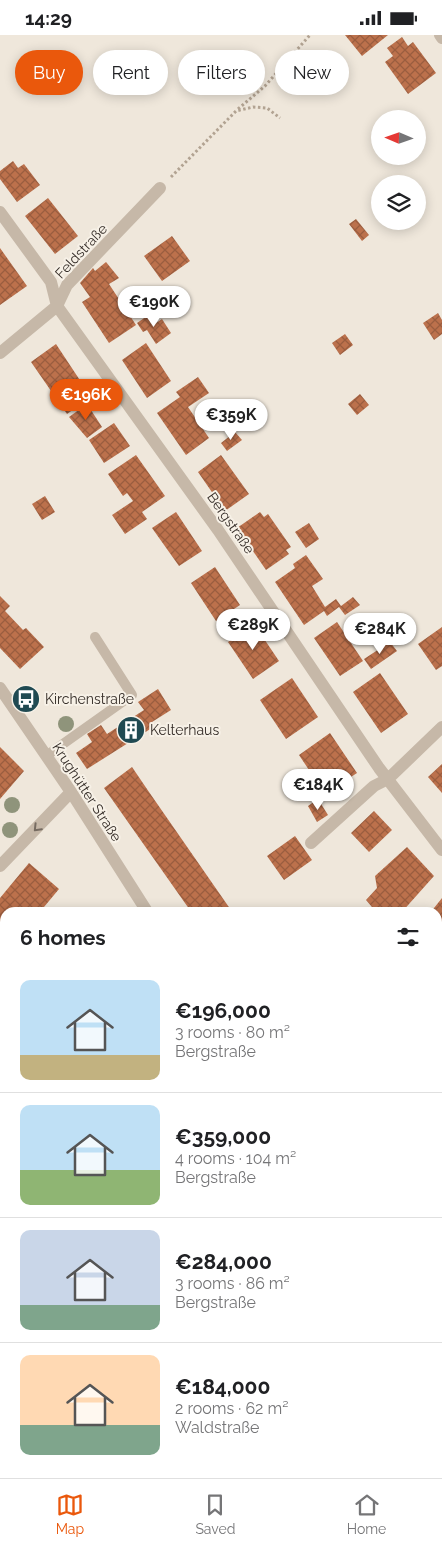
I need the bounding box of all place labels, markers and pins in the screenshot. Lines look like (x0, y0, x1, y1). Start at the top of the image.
pin: €190K (119, 285, 189, 328)
pin: €196K (51, 379, 121, 421)
pin: €359K (196, 399, 266, 441)
pin: €289K (218, 609, 288, 651)
pin: €284K (345, 613, 415, 655)
bus stop icon: Kirchenstraße (11, 684, 41, 714)
place label: Kirchenstraße (45, 691, 134, 707)
building icon: Kelterhaus (116, 715, 146, 745)
place label: Kelterhaus (150, 722, 219, 738)
pin: €184K (283, 769, 353, 811)

